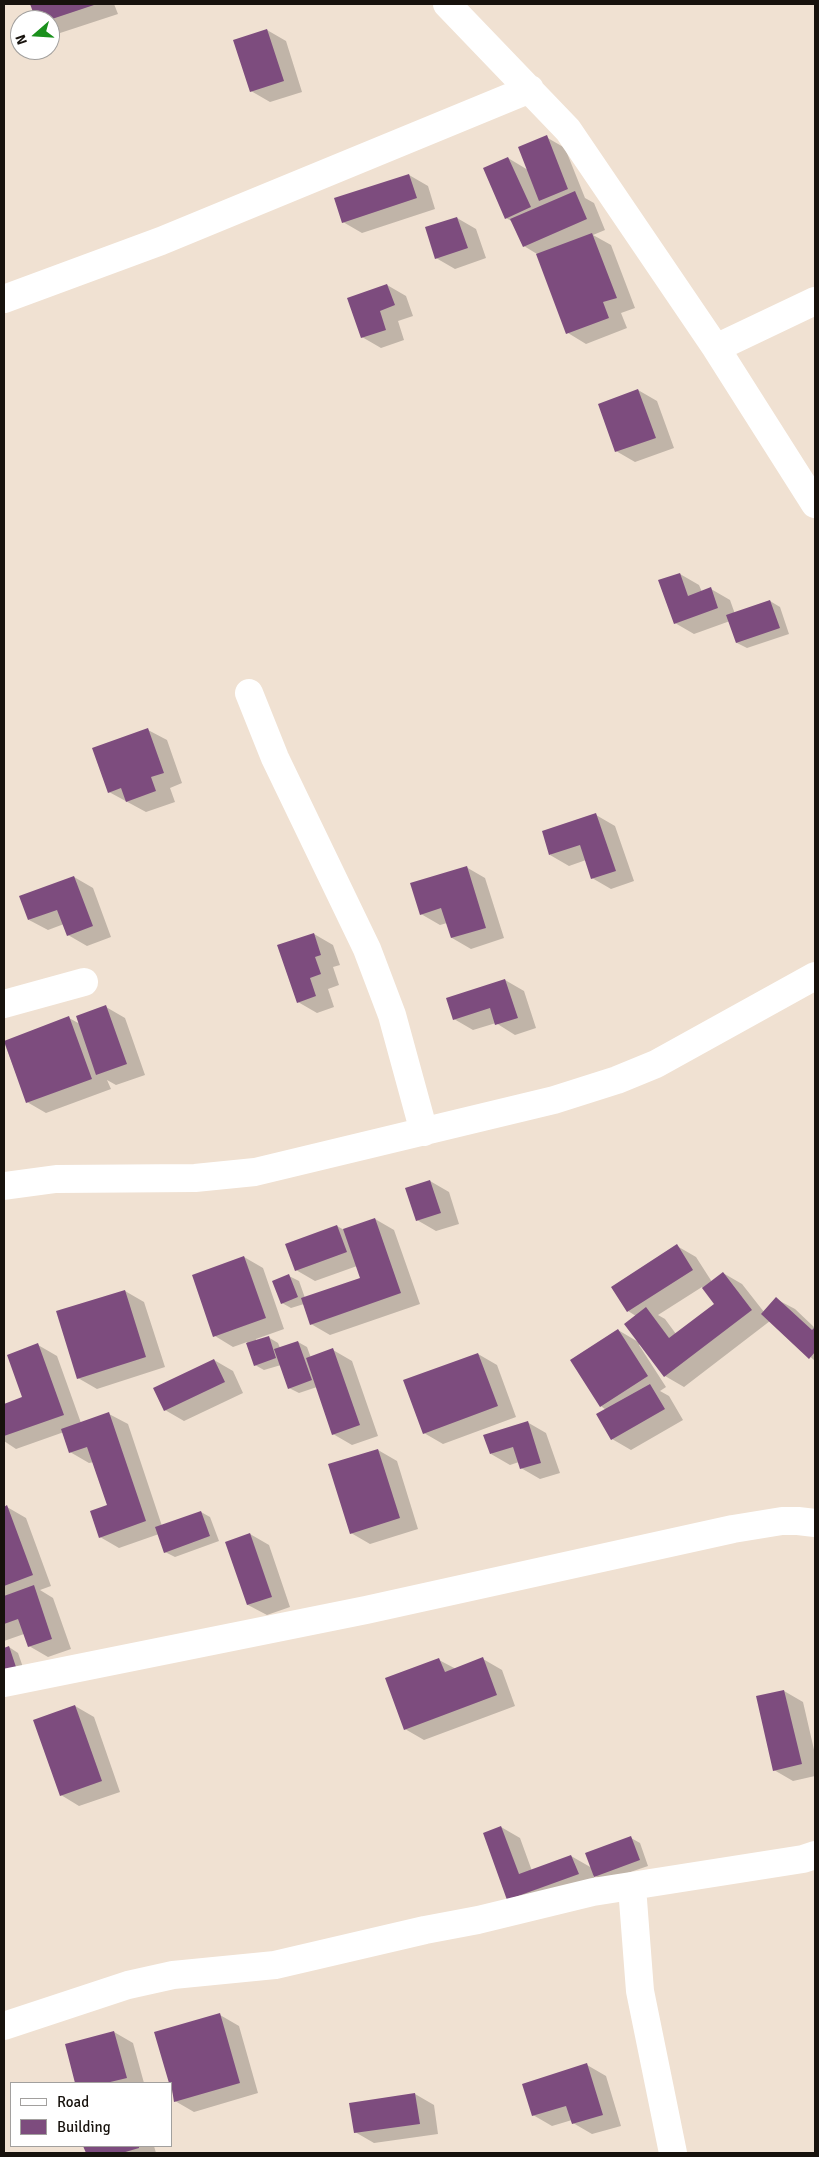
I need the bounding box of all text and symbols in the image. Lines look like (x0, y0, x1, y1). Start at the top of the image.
north arrow (10, 10, 60, 60)
text: N (12, 32, 31, 47)
legend (10, 2082, 172, 2147)
text: Road (57, 2093, 89, 2111)
text: Building (57, 2118, 111, 2136)

